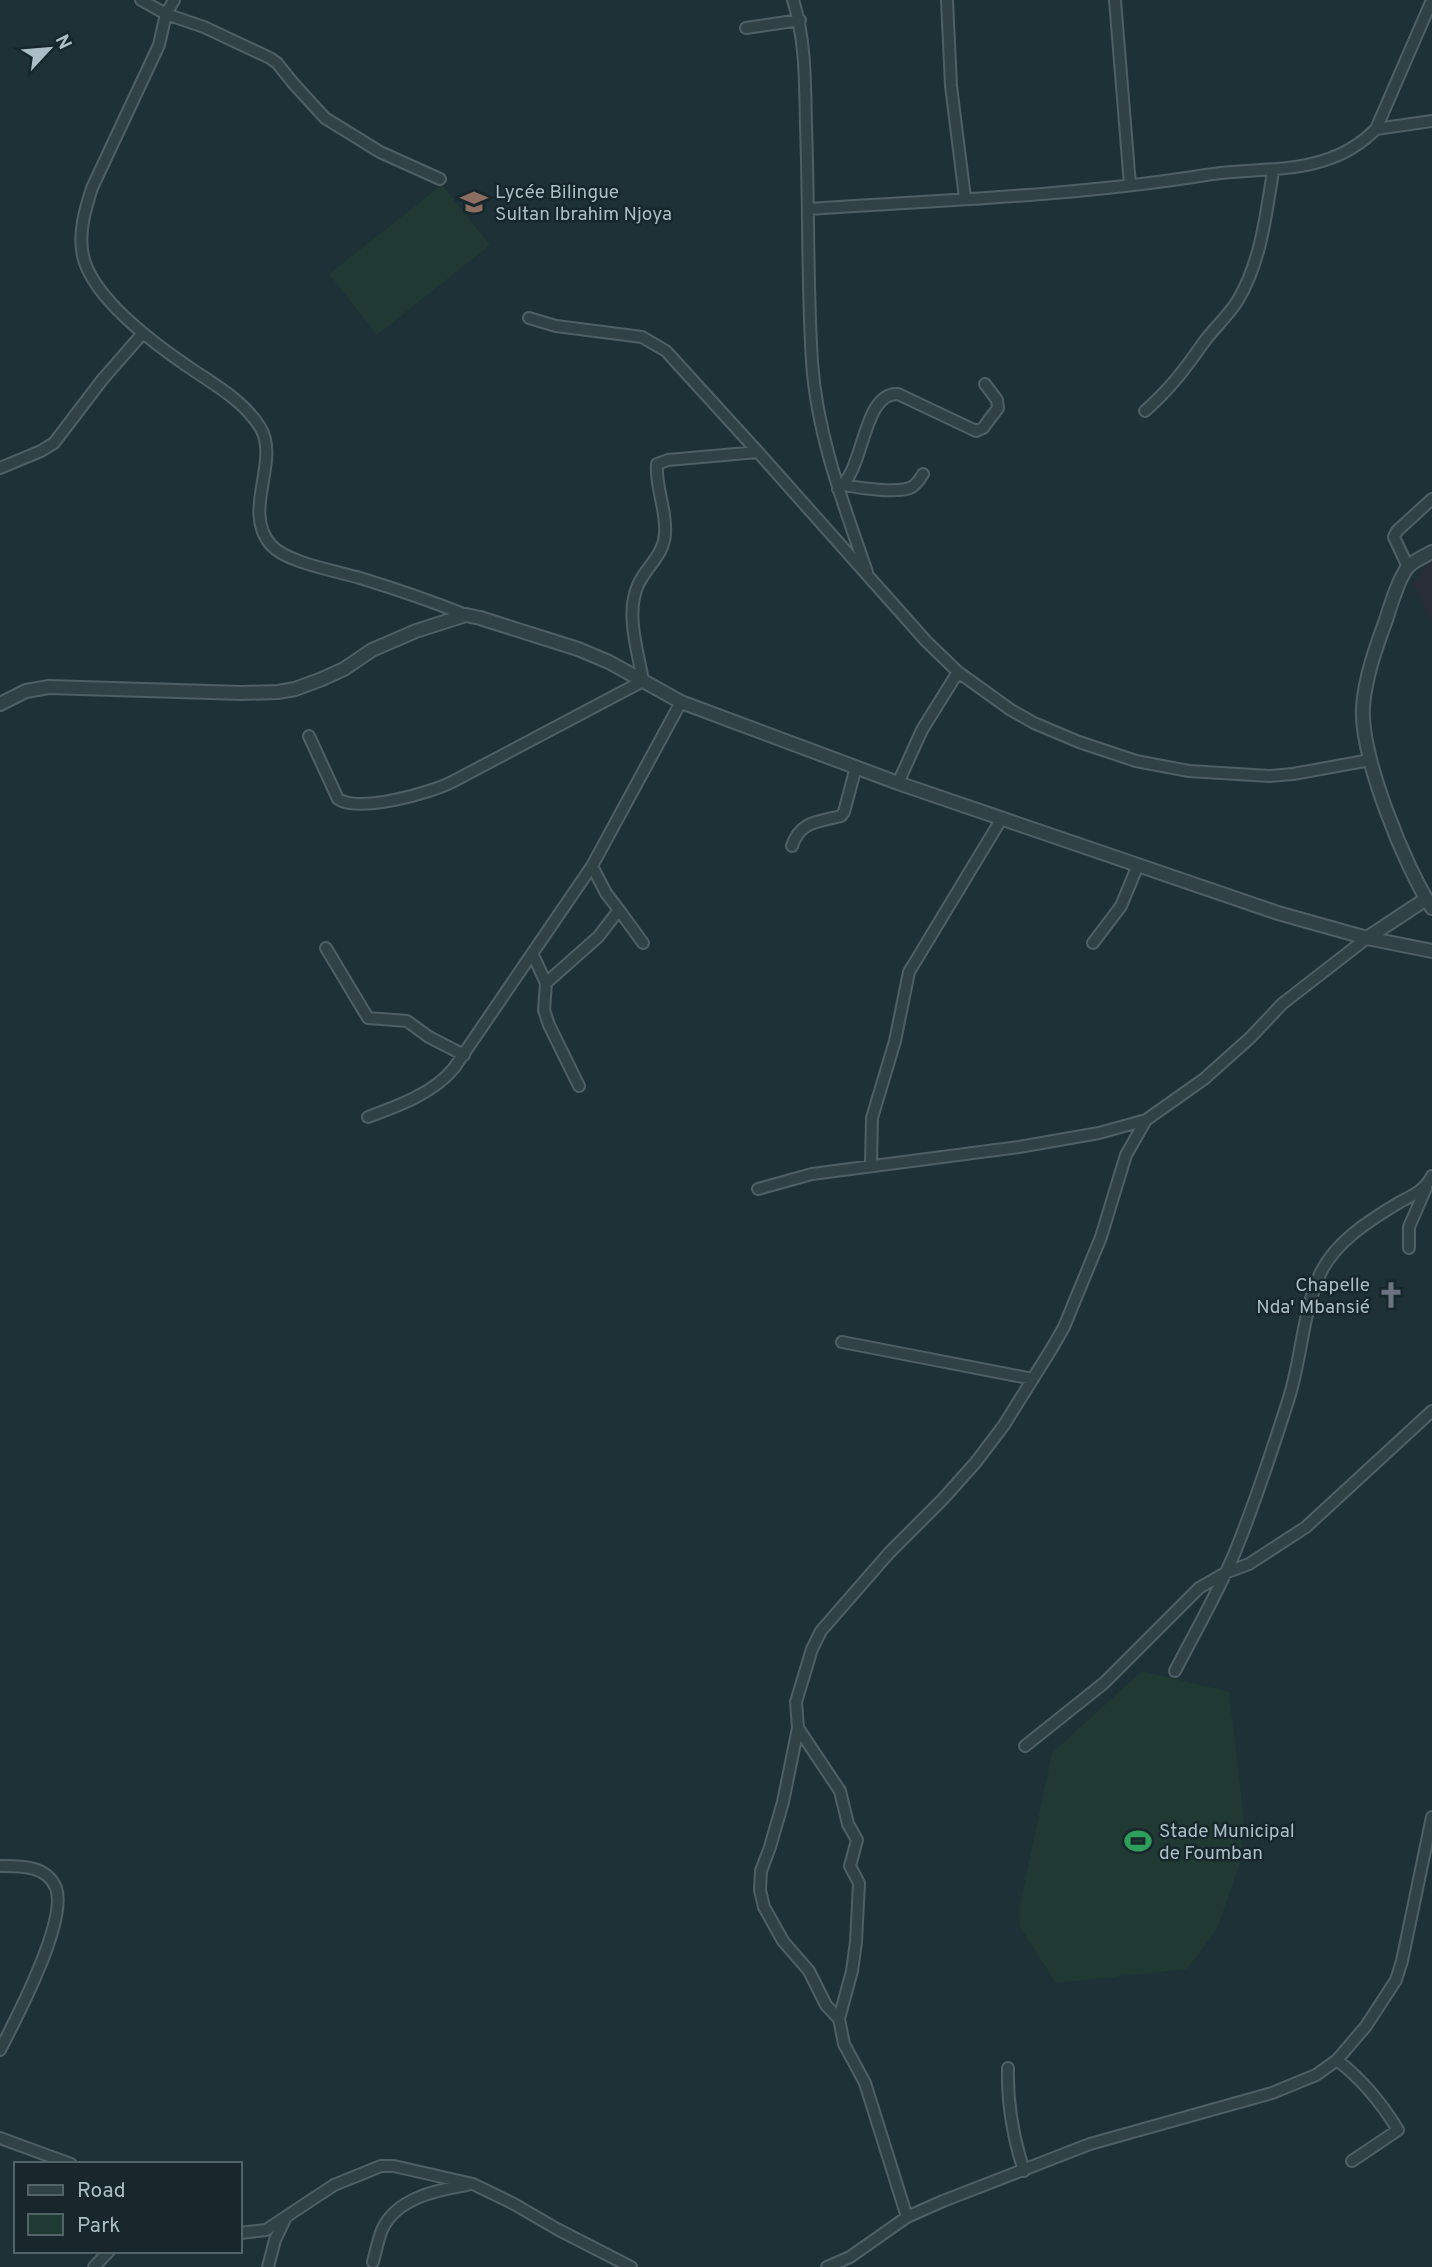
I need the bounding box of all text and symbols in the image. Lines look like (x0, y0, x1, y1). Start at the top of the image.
north arrow (14, 14, 84, 84)
text: N (49, 31, 76, 54)
place label: Lycée Bilingue Sultan Ibrahim Njoya (495, 181, 672, 227)
school or university icon: Lycée Bilingue Sultan Ibrahim Njoya (459, 187, 489, 217)
place label: Chapelle Nda' Mbansié (1256, 1274, 1370, 1320)
church icon: Chapelle Nda' Mbansié (1376, 1280, 1406, 1310)
place label: Stade Municipal de Foumban (1159, 1820, 1295, 1866)
sports icon: Stade Municipal de Foumban (1123, 1826, 1153, 1856)
legend (14, 2162, 242, 2253)
text: Road (77, 2178, 126, 2205)
text: Park (77, 2213, 120, 2240)

